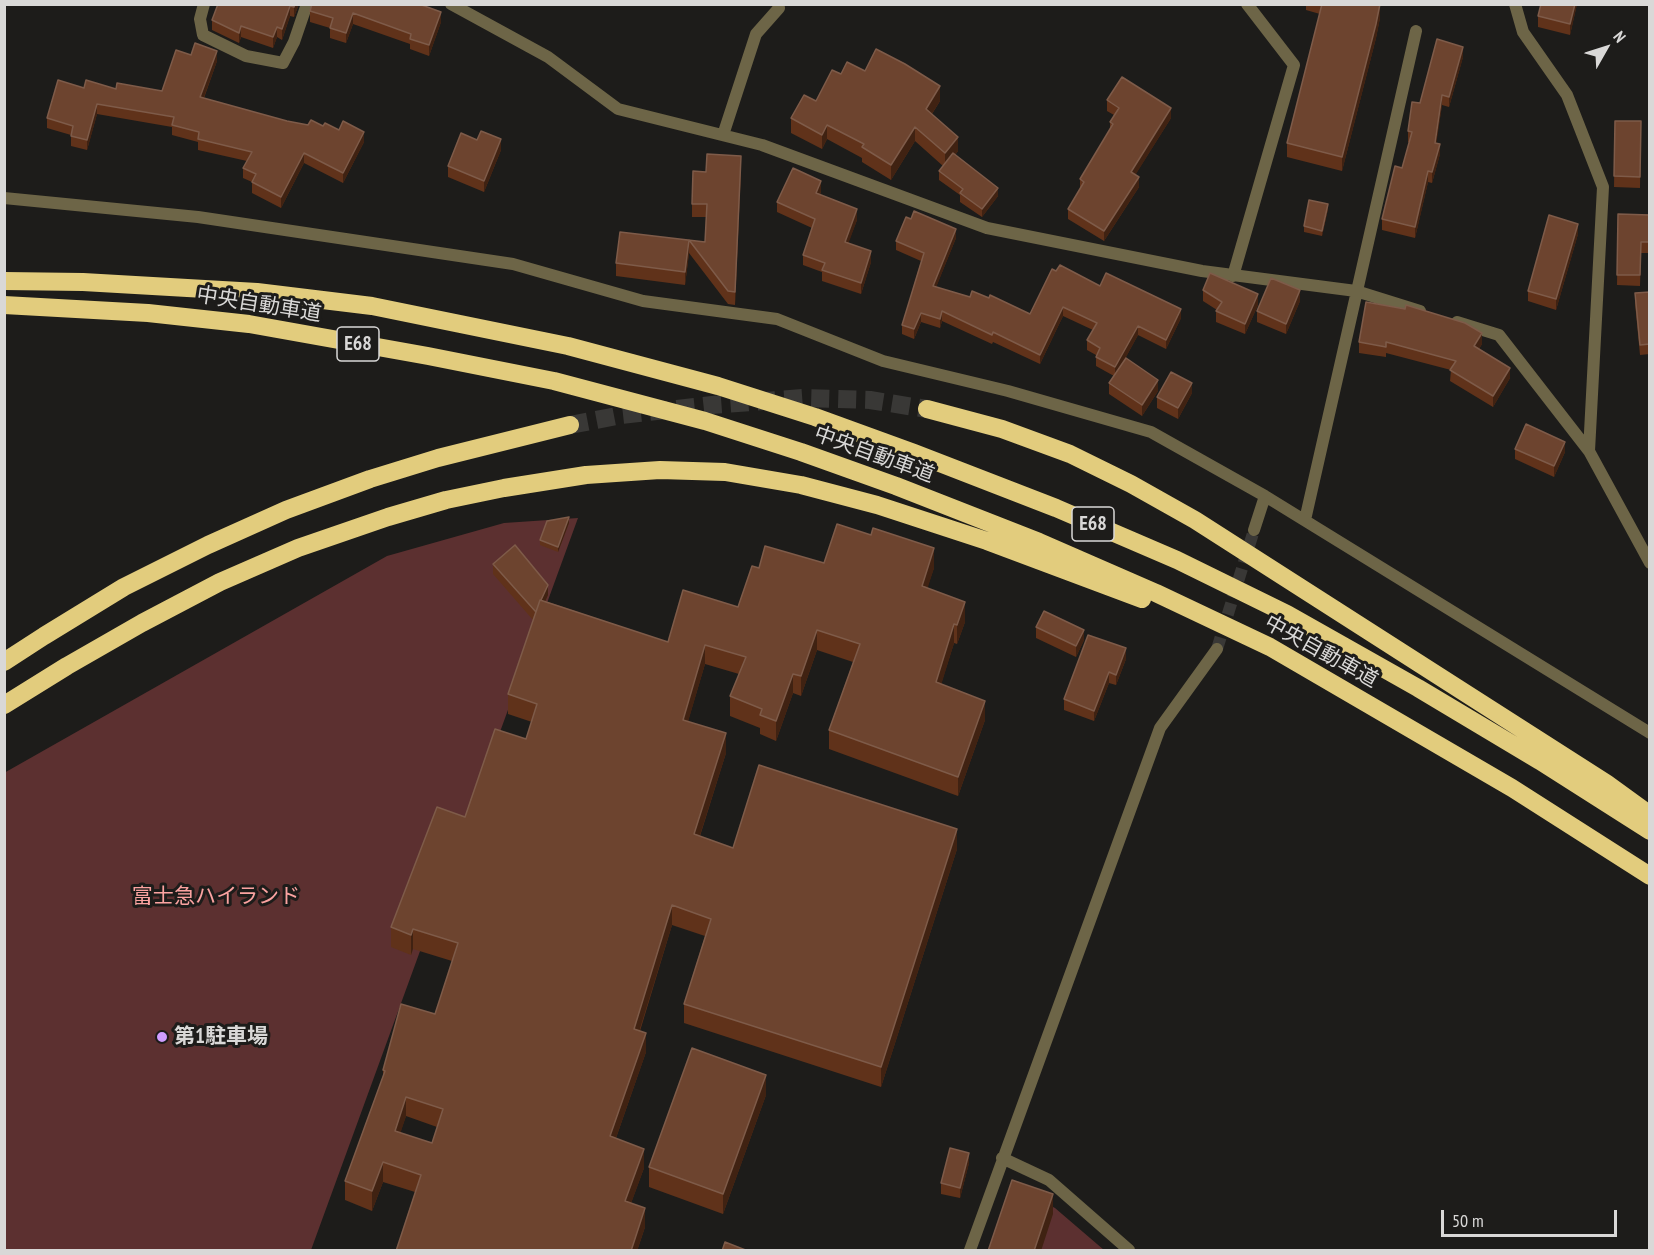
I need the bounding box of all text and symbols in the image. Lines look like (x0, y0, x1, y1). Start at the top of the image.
north arrow (1576, 18, 1636, 78)
text: N (1609, 27, 1630, 46)
street label: 中央自動車道 (195, 283, 323, 327)
road number: E68 (337, 327, 379, 361)
street label: 中央自動車道 (810, 422, 938, 488)
road number: E68 (1072, 507, 1114, 541)
street label: 中央自動車道 (1260, 610, 1382, 694)
park label: 富士急ハイランド (132, 884, 300, 910)
place label: 第1駐車場 (174, 1024, 268, 1050)
marker: 第1駐車場 (155, 1030, 169, 1044)
scale bar (1444, 1198, 1620, 1236)
text: 50 m (1452, 1209, 1484, 1232)

